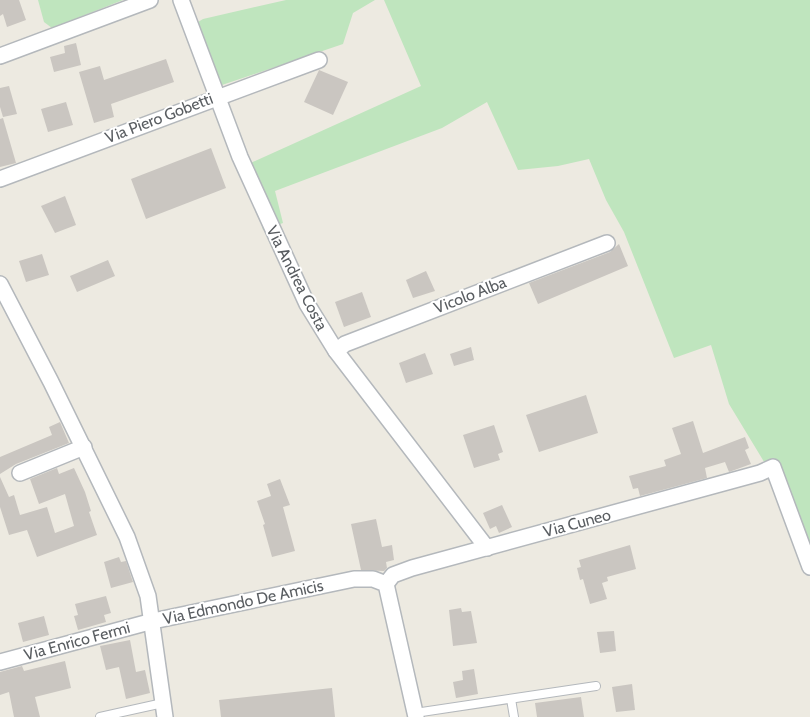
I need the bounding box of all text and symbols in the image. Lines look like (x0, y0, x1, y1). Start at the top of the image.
street label: Via Piero Gobetti (102, 89, 216, 147)
street label: Via Andrea Costa (262, 222, 332, 334)
street label: Vicolo Alba (431, 272, 509, 317)
street label: Via Cuneo (541, 505, 613, 541)
street label: Via Edmondo De Amicis (161, 576, 325, 628)
street label: Via Enrico Fermi (22, 618, 132, 664)

